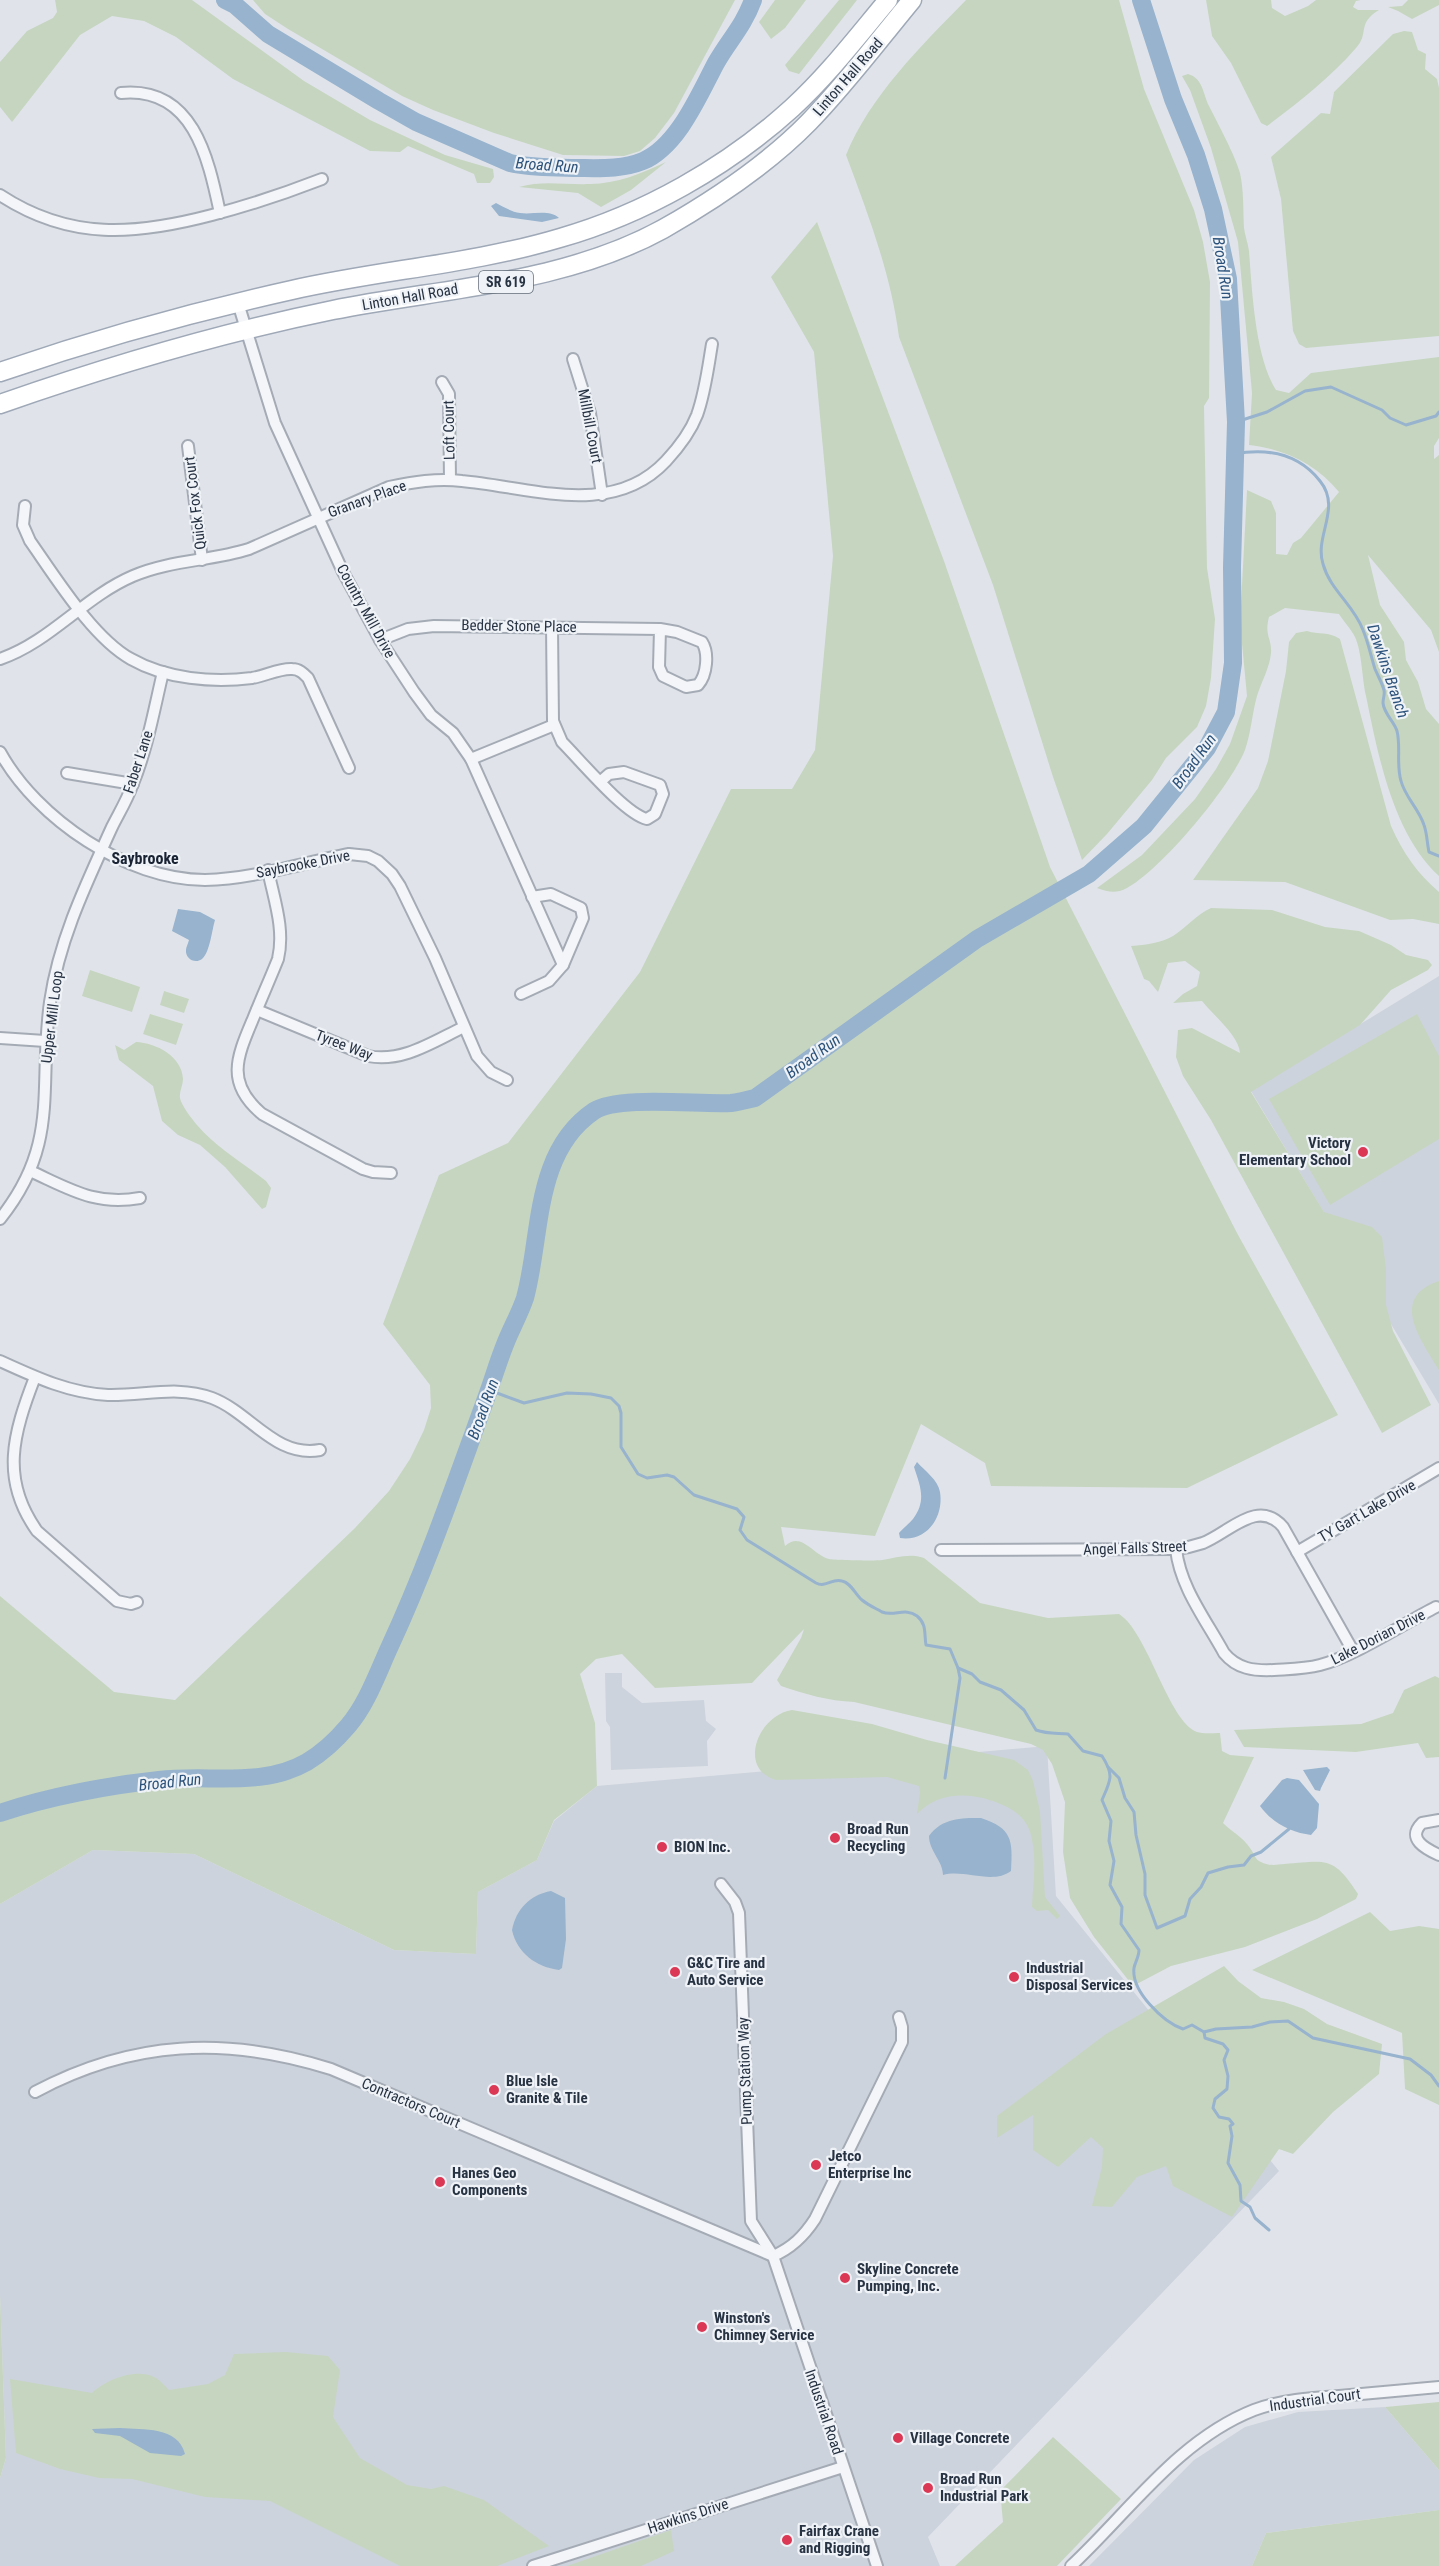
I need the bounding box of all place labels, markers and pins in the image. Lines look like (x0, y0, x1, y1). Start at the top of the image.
place label: Victory Elementary School (1239, 1134, 1351, 1169)
marker: Victory Elementary School (1356, 1145, 1370, 1159)
place label: Broad Run Recycling (847, 1820, 909, 1855)
marker: Broad Run Recycling (828, 1831, 842, 1845)
place label: BION Inc. (674, 1838, 731, 1856)
marker: BION Inc. (655, 1840, 669, 1854)
place label: G&C Tire and Auto Service (687, 1954, 765, 1989)
place label: Industrial Disposal Services (1026, 1959, 1133, 1994)
marker: G&C Tire and Auto Service (668, 1965, 682, 1979)
marker: Industrial Disposal Services (1007, 1970, 1021, 1984)
place label: Blue Isle Granite & Tile (506, 2072, 588, 2107)
marker: Blue Isle Granite & Tile (487, 2083, 501, 2097)
place label: Jetco Enterprise Inc (828, 2147, 912, 2182)
marker: Jetco Enterprise Inc (809, 2158, 823, 2172)
place label: Hanes Geo Components (452, 2164, 528, 2199)
marker: Hanes Geo Components (433, 2175, 447, 2189)
place label: Skyline Concrete Pumping, Inc. (857, 2260, 959, 2295)
marker: Skyline Concrete Pumping, Inc. (838, 2271, 852, 2285)
place label: Winston's Chimney Service (714, 2309, 814, 2344)
marker: Winston's Chimney Service (695, 2320, 709, 2334)
place label: Village Concrete (910, 2429, 1009, 2447)
marker: Village Concrete (891, 2431, 905, 2445)
place label: Broad Run Industrial Park (940, 2470, 1029, 2505)
marker: Broad Run Industrial Park (921, 2481, 935, 2495)
place label: Fairfax Crane and Rigging (799, 2522, 879, 2557)
marker: Fairfax Crane and Rigging (780, 2533, 794, 2547)

